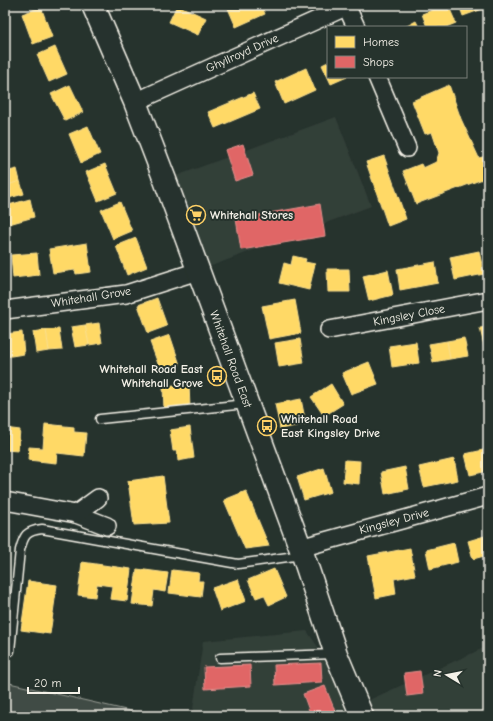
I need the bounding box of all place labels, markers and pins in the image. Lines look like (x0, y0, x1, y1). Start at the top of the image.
supermarket icon: Whitehall Stores (185, 204, 207, 226)
place label: Whitehall Stores (210, 208, 293, 222)
place label: Whitehall Road East Whitehall Grove (100, 362, 204, 390)
bus stop icon: Whitehall Road East Whitehall Grove (206, 365, 228, 387)
place label: Whitehall Road East Kingsley Drive (281, 412, 380, 440)
bus stop icon: Whitehall Road East Kingsley Drive (256, 415, 278, 437)

